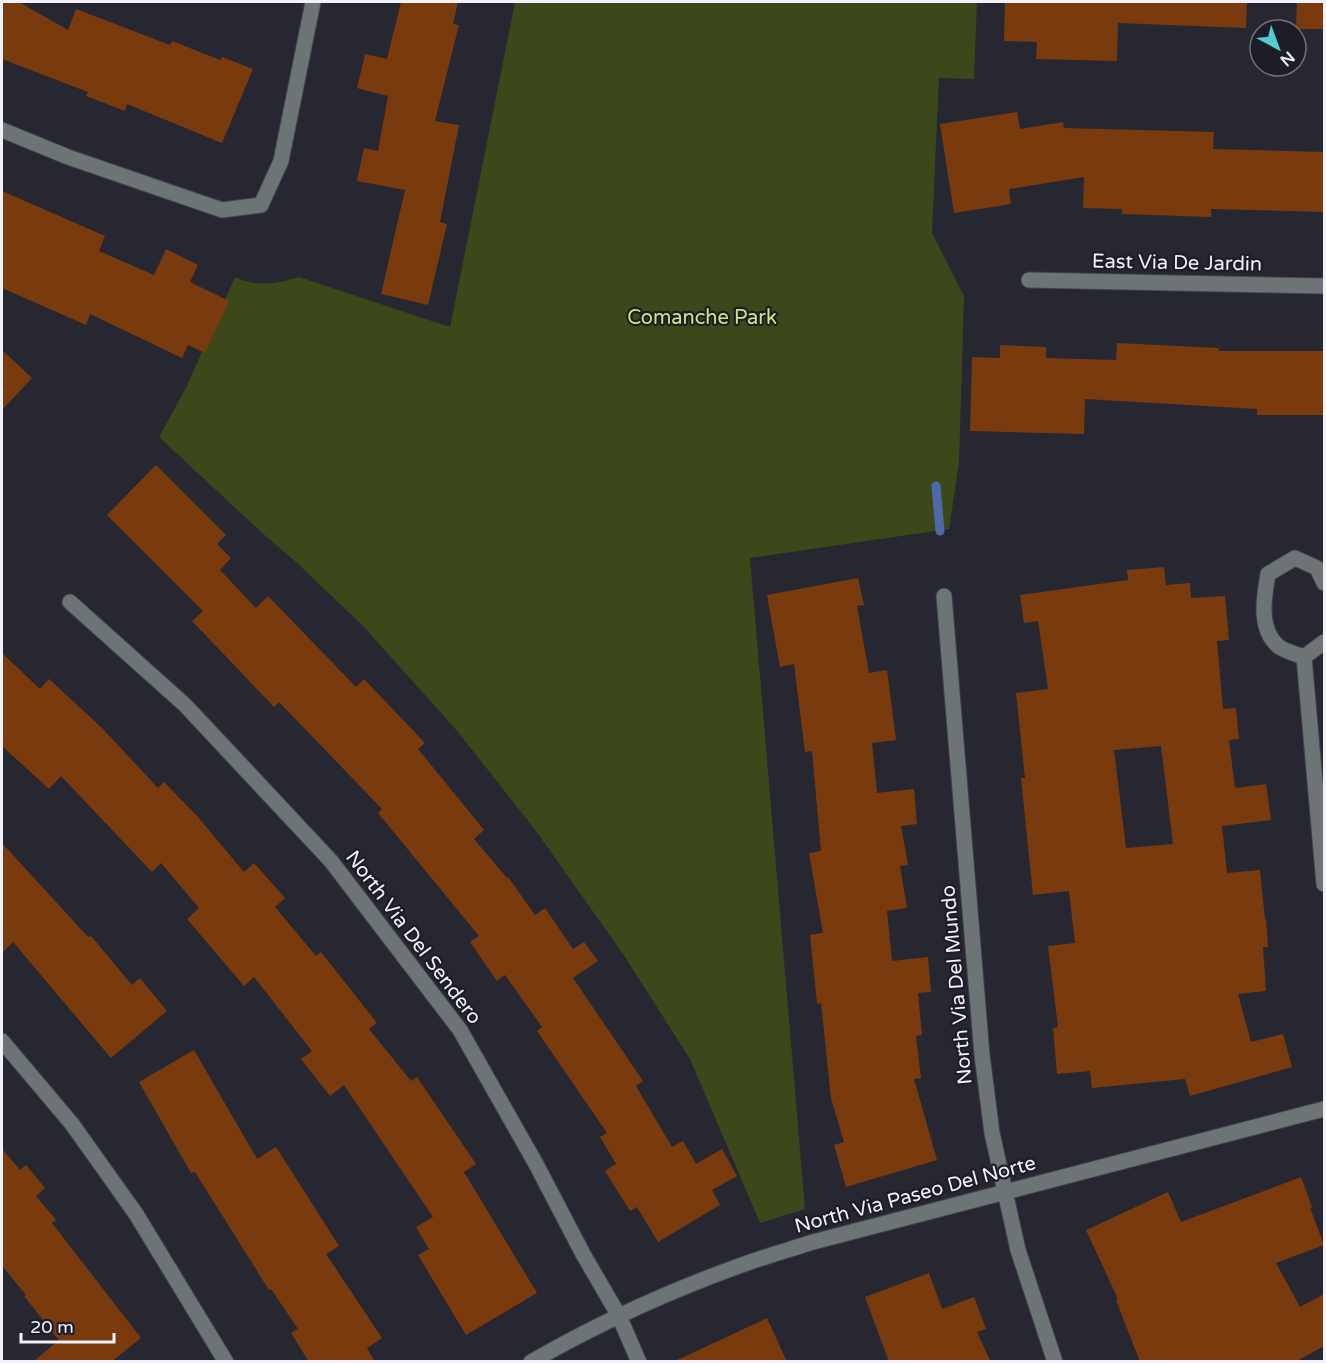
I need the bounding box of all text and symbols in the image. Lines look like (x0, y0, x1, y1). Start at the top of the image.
north arrow (1248, 18, 1308, 78)
text: N (1276, 47, 1299, 70)
street label: East Via De Jardin (1092, 250, 1262, 276)
park label: Comanche Park (627, 306, 777, 330)
street label: North Via Del Sendero (340, 846, 486, 1029)
street label: North Via Del Mundo (936, 884, 978, 1086)
street label: North Via Paseo Del Norte (792, 1151, 1038, 1239)
scale bar (21, 1306, 114, 1344)
text: 20 m (30, 1316, 74, 1338)

